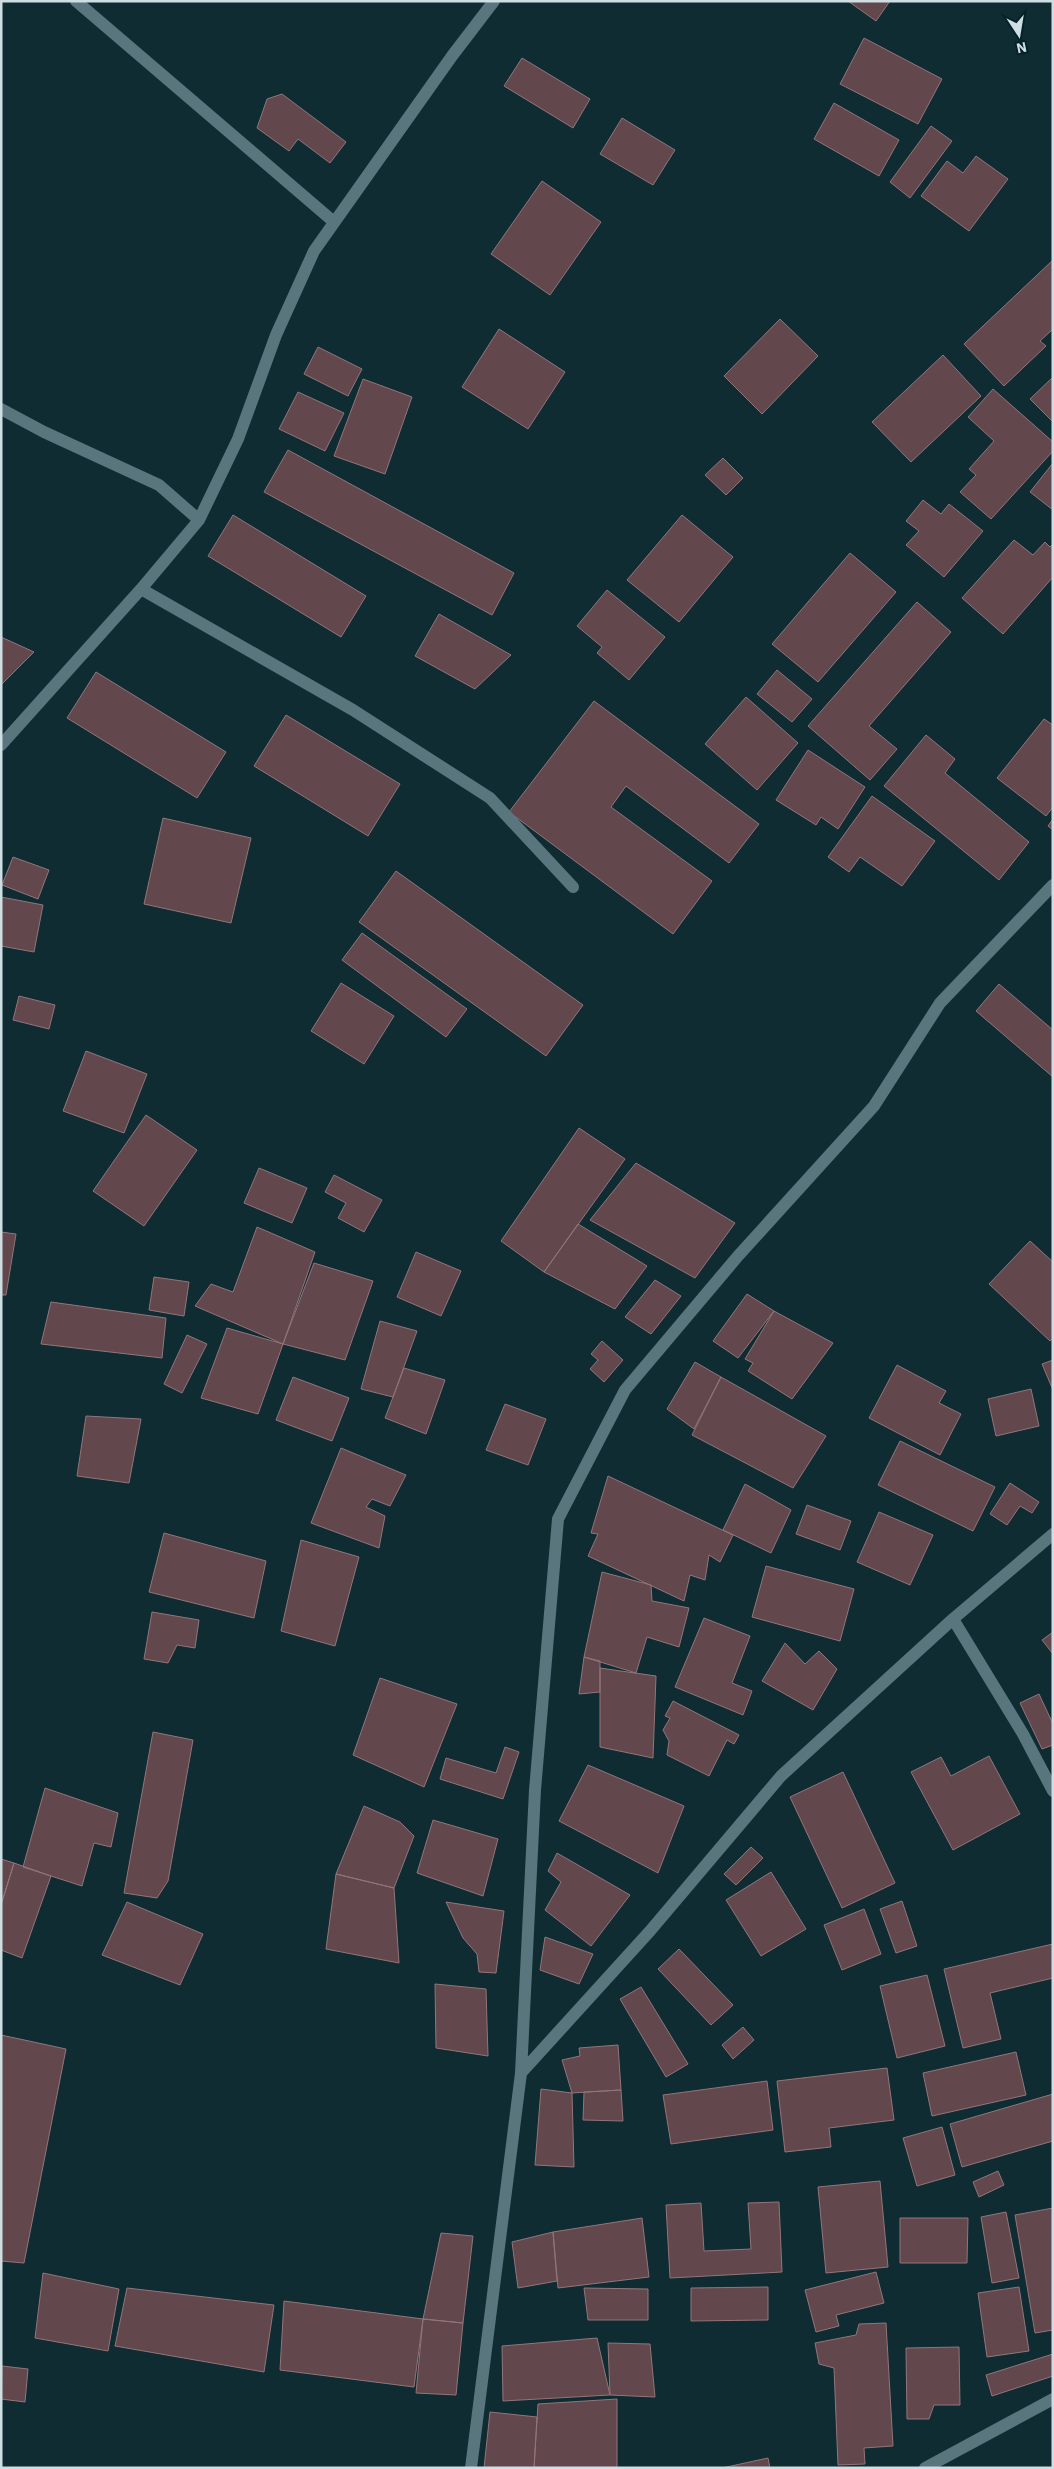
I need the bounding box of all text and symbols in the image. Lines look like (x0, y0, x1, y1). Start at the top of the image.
north arrow (994, 10, 1044, 60)
text: N (1015, 38, 1029, 58)

